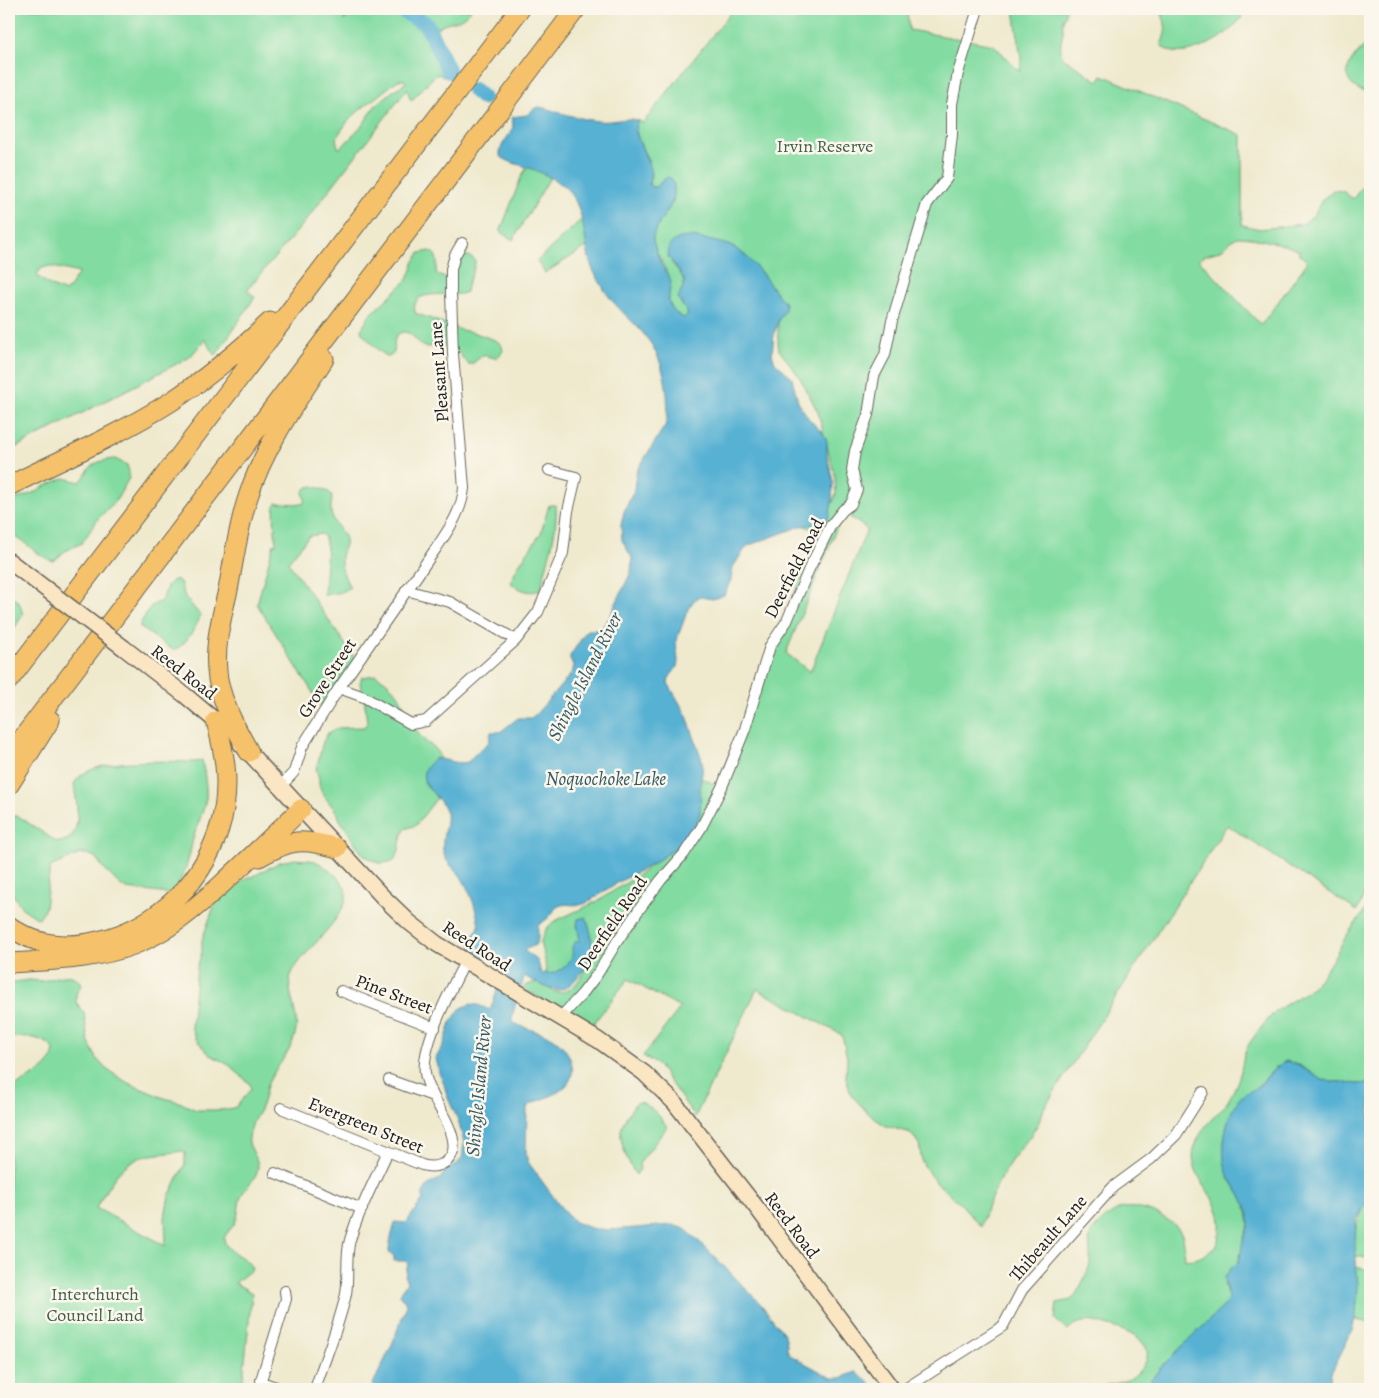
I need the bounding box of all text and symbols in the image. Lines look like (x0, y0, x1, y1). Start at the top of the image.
park label: Irvin Reserve (777, 134, 873, 158)
street label: Pleasant Lane (423, 321, 455, 423)
street label: Deerfield Road (758, 514, 830, 622)
water label: Shingle Island River (541, 606, 629, 745)
street label: Grove Street (292, 633, 362, 723)
street label: Reed Road (146, 639, 222, 705)
water label: Noquochoke Lake (546, 766, 666, 792)
street label: Deerfield Road (571, 871, 653, 975)
street label: Reed Road (438, 915, 516, 977)
street label: Pine Street (352, 968, 436, 1020)
water label: Shingle Island River (460, 1013, 498, 1157)
street label: Evergreen Street (305, 1091, 427, 1159)
street label: Reed Road (759, 1187, 825, 1263)
street label: Thibeault Lane (1004, 1190, 1092, 1286)
park label: Interchurch Council Land (46, 1282, 144, 1327)

